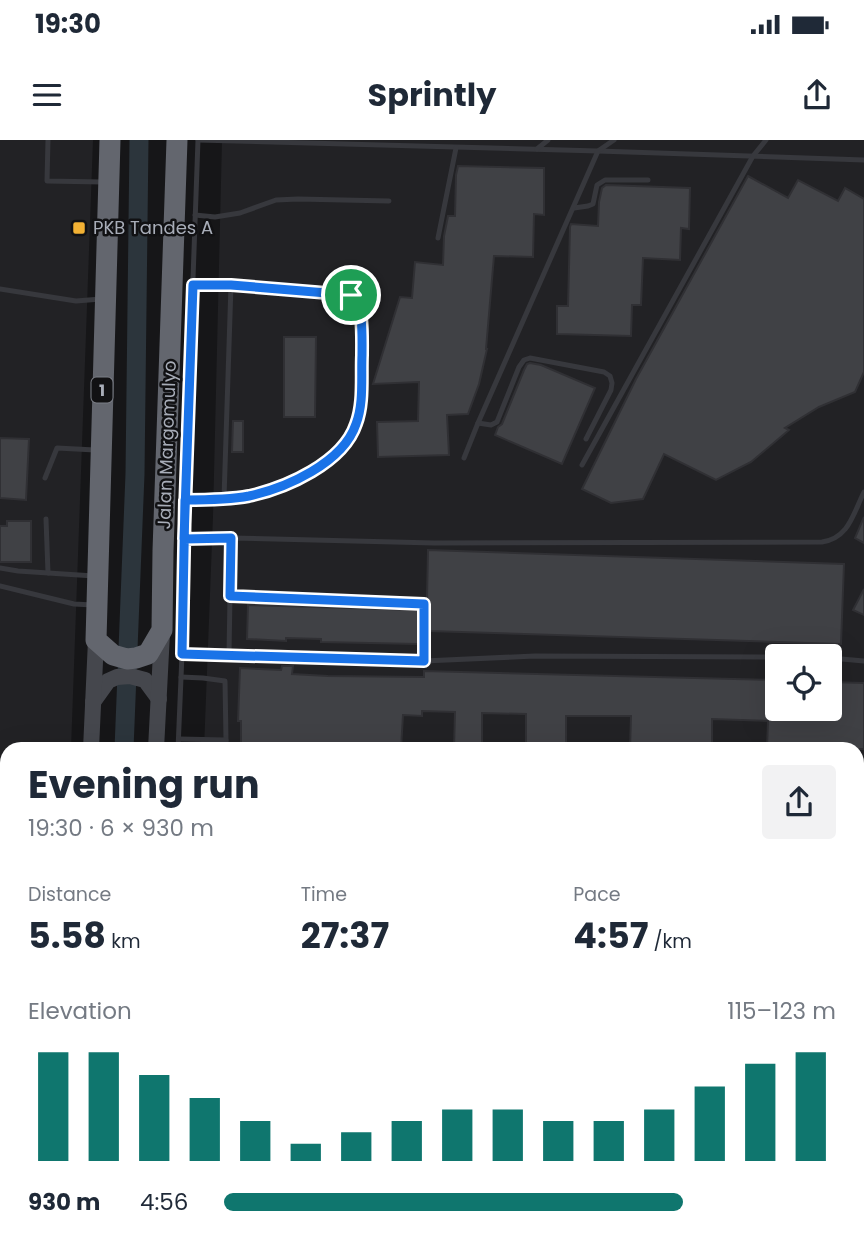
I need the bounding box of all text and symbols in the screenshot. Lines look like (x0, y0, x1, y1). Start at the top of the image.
text: 19:30 (35, 6, 101, 42)
text: Sprintly (368, 72, 496, 117)
icon: menu (28, 76, 66, 114)
icon: share (798, 76, 836, 114)
place label: PKB Tandes A (93, 215, 213, 240)
marker: PKB Tandes A (71, 220, 87, 236)
pin (321, 265, 381, 325)
icon: arrive (332, 276, 370, 314)
street label: Jalan Margomulyo (151, 360, 182, 530)
road number: 1 (92, 378, 112, 402)
map controls (765, 644, 842, 721)
button: locate (765, 644, 842, 721)
text: Evening run (28, 758, 260, 811)
button: share (762, 765, 836, 839)
text: 19:30 · 6 × 930 m (28, 812, 214, 844)
text: Distance (28, 881, 111, 908)
text: Time (301, 881, 347, 908)
text: Pace (573, 881, 621, 908)
text: 5.58 (28, 911, 106, 960)
text: 27:37 (301, 911, 389, 960)
text: 4:57 (573, 911, 648, 960)
text: km (106, 928, 141, 955)
text: /km (648, 928, 692, 955)
text: Elevation (28, 995, 132, 1027)
text: 115–123 m (727, 995, 836, 1027)
text: 930 m (28, 1186, 100, 1218)
text: 4:56 (140, 1186, 188, 1218)

